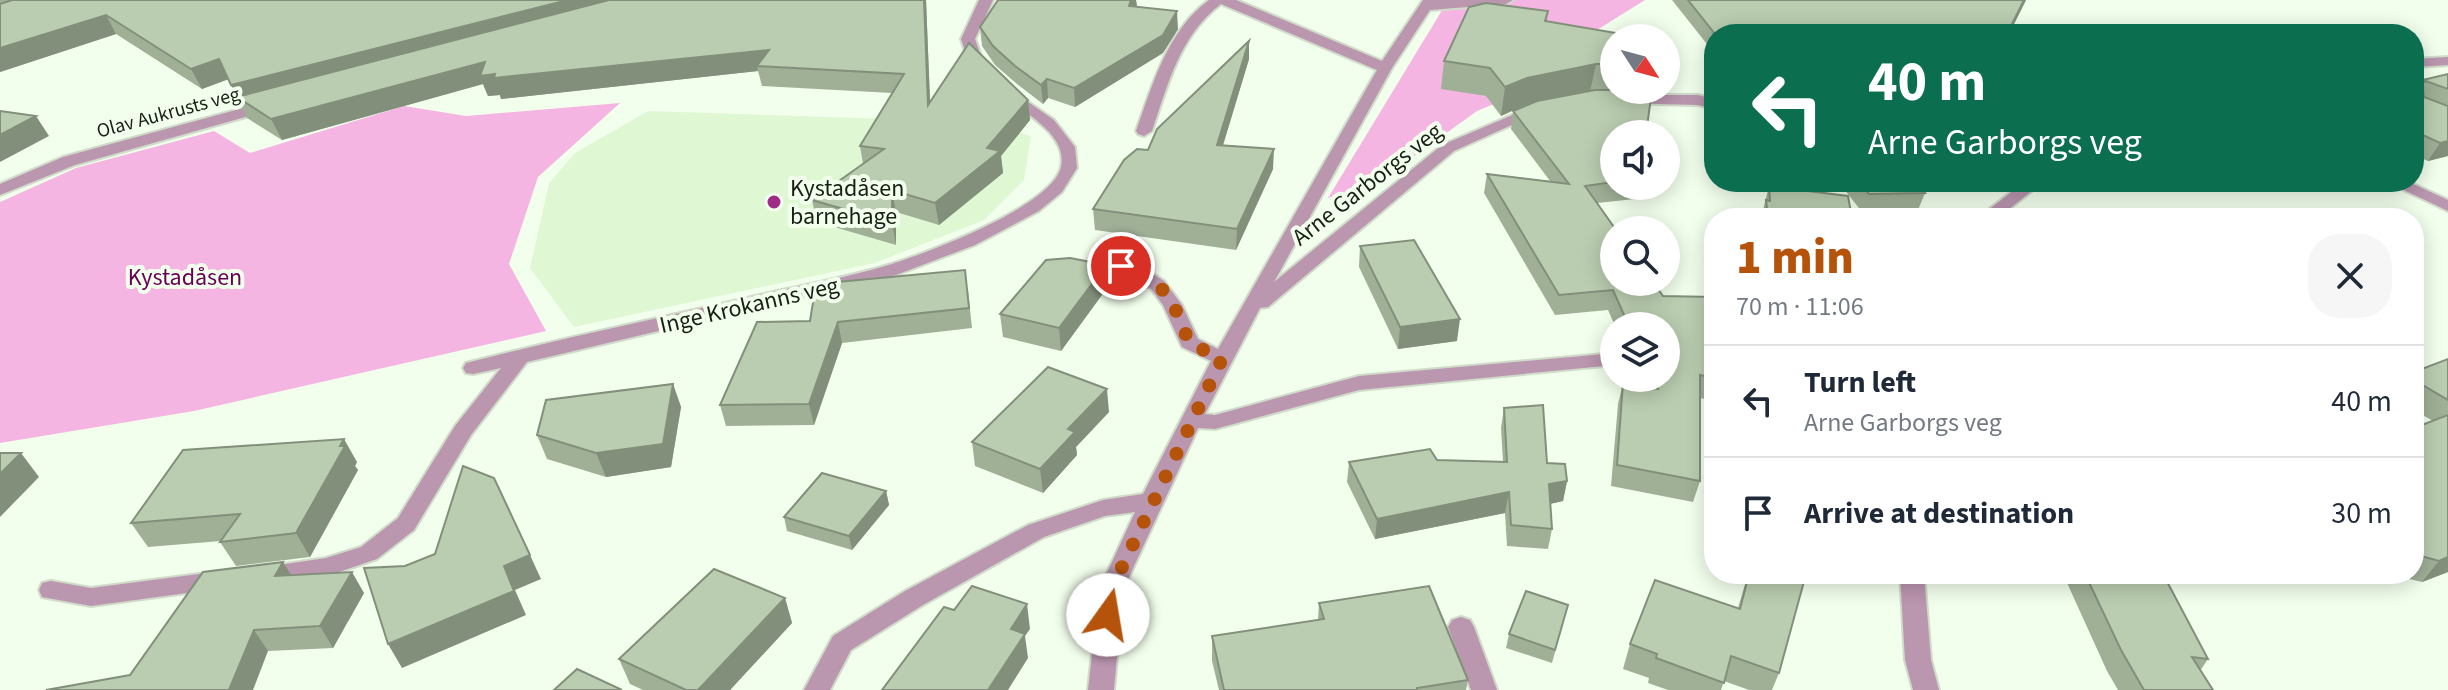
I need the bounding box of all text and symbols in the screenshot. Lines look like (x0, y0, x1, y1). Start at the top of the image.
north arrow (1600, 24, 1680, 104)
map controls (1600, 24, 1680, 392)
text: 40 m (1868, 43, 1986, 122)
icon: left (1736, 56, 1840, 160)
street label: Olav Aukrusts veg (94, 80, 243, 146)
street label: Arne Garborgs veg (1285, 114, 1450, 254)
text: Arne Garborgs veg (1868, 117, 2142, 168)
button: sound (1600, 120, 1680, 200)
place label: Kystadåsen barnehage (790, 171, 904, 234)
marker: Kystadåsen barnehage (765, 193, 783, 211)
button: search (1600, 216, 1680, 296)
text: 1 min (1736, 224, 1854, 292)
pin (1087, 232, 1155, 300)
button: close (2308, 234, 2392, 318)
icon: arrive (1099, 244, 1143, 288)
park label: Kystadåsen (128, 260, 242, 295)
street label: Inge Krokanns veg (656, 268, 842, 343)
text: 70 m · 11:06 (1736, 288, 1864, 325)
button: layers (1600, 312, 1680, 392)
text: Turn left (1804, 361, 1916, 404)
icon: left (1736, 379, 1780, 423)
text: 40 m (2331, 380, 2392, 423)
text: Arne Garborgs veg (1804, 404, 2002, 441)
icon: arrive (1736, 491, 1780, 535)
text: Arrive at destination (1804, 492, 2074, 535)
text: 30 m (2331, 492, 2392, 535)
position arrow (1066, 573, 1150, 657)

